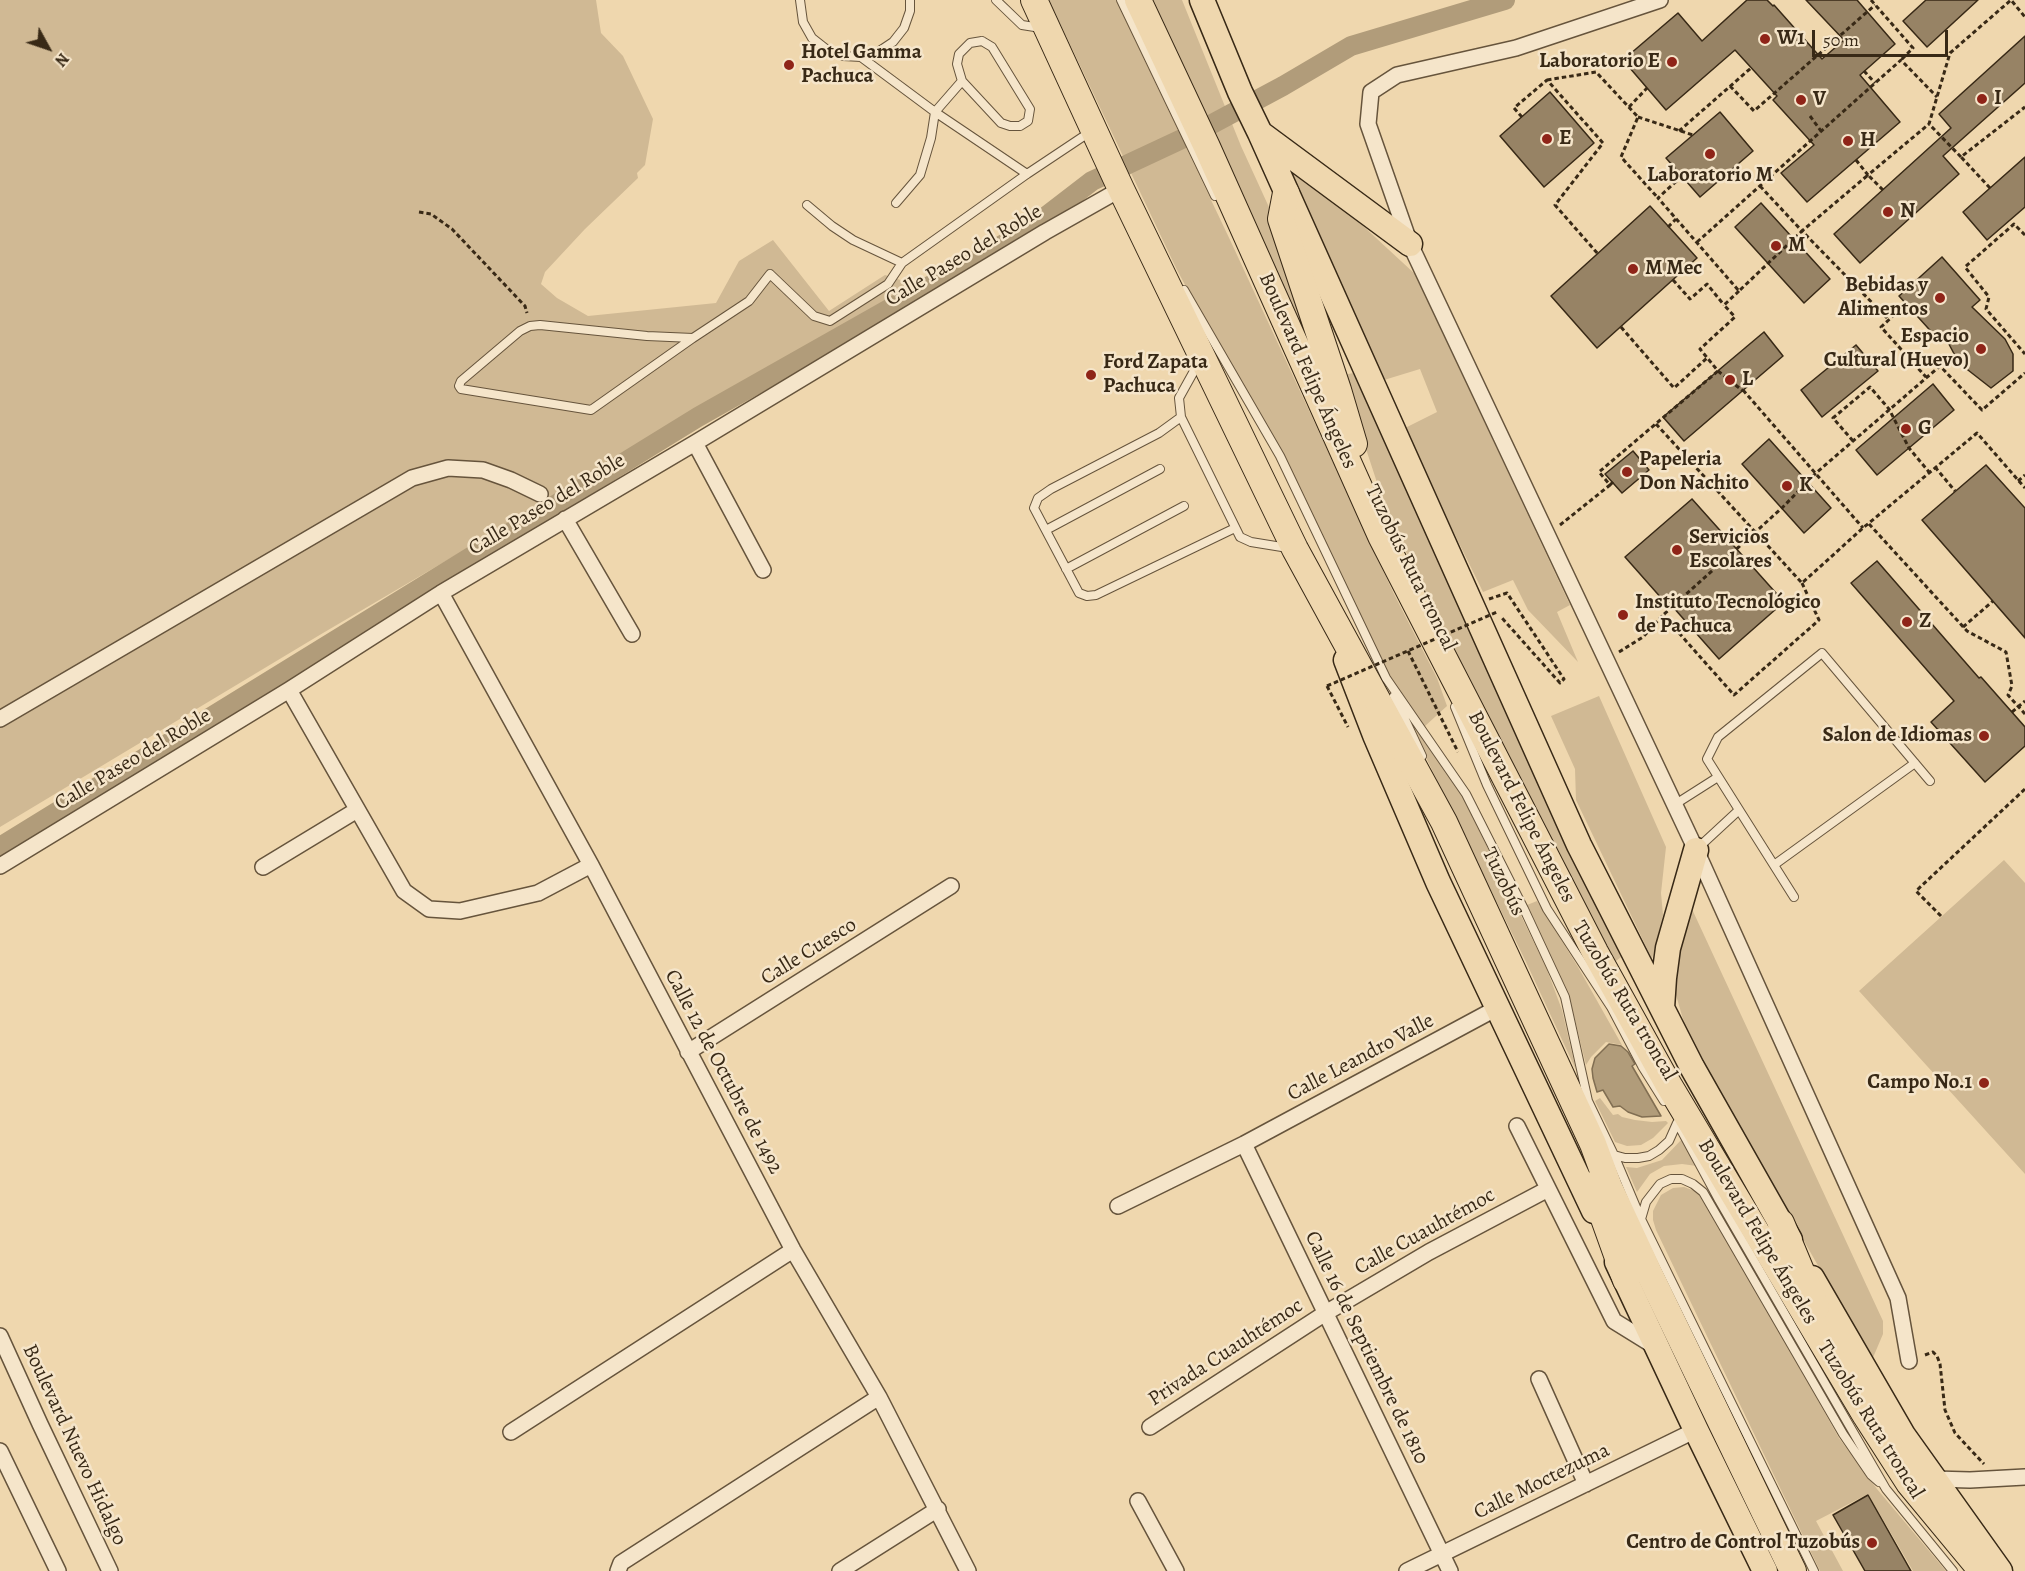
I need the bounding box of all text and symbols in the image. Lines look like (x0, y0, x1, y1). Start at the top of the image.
north arrow (18, 18, 78, 78)
scale bar (1815, 18, 1952, 56)
place label: W1 (1777, 26, 1805, 52)
text: 50 m (1823, 28, 1859, 52)
marker: W1 (1758, 32, 1772, 46)
place label: Hotel Gamma Pachuca (801, 40, 922, 90)
text: N (50, 48, 74, 71)
place label: Laboratorio E (1539, 49, 1660, 75)
marker: Laboratorio E (1665, 55, 1679, 69)
marker: Hotel Gamma Pachuca (782, 58, 796, 72)
place label: I (1994, 86, 2002, 112)
place label: V (1813, 87, 1826, 113)
marker: I (1975, 92, 1989, 106)
marker: V (1794, 93, 1808, 107)
place label: E (1559, 126, 1572, 152)
place label: H (1860, 128, 1876, 154)
marker: E (1540, 132, 1554, 146)
marker: H (1841, 134, 1855, 148)
marker: Laboratorio M (1703, 147, 1717, 161)
place label: Laboratorio M (1647, 163, 1773, 189)
street label: Calle Paseo del Roble (881, 199, 1047, 313)
place label: N (1900, 199, 1915, 225)
marker: N (1881, 205, 1895, 219)
place label: M (1788, 233, 1806, 259)
marker: M (1769, 239, 1783, 253)
place label: M Mec (1645, 256, 1702, 282)
marker: M Mec (1626, 262, 1640, 276)
street label: Boulevard Felipe Ángeles (1252, 269, 1362, 473)
place label: Bebidas y Alimentos (1838, 273, 1928, 323)
marker: Bebidas y Alimentos (1933, 291, 1947, 305)
place label: Espacio Cultural (Huevo) (1824, 324, 1969, 374)
marker: Espacio Cultural (Huevo) (1974, 342, 1988, 356)
place label: Ford Zapata Pachuca (1103, 350, 1208, 400)
place label: L (1742, 367, 1753, 393)
marker: Ford Zapata Pachuca (1084, 368, 1098, 382)
marker: L (1723, 373, 1737, 387)
place label: G (1918, 416, 1932, 442)
marker: G (1899, 422, 1913, 436)
place label: Papeleria Don Nachito (1639, 447, 1749, 497)
street label: Calle Paseo del Roble (464, 448, 630, 562)
marker: Papeleria Don Nachito (1620, 465, 1634, 479)
place label: K (1799, 473, 1813, 499)
marker: K (1780, 479, 1794, 493)
street label: Tuzobús Ruta troncal (1359, 481, 1461, 655)
place label: Servicios Escolares (1689, 525, 1772, 575)
marker: Servicios Escolares (1670, 543, 1684, 557)
place label: Instituto Tecnológico de Pachuca (1635, 590, 1821, 640)
marker: Instituto Tecnológico de Pachuca (1616, 608, 1630, 622)
place label: Z (1919, 609, 1931, 635)
marker: Z (1900, 615, 1914, 629)
street label: Calle Paseo del Roble (50, 703, 216, 817)
street label: Boulevard Felipe Ángeles (1462, 707, 1580, 907)
place label: Salon de Idiomas (1823, 723, 1972, 749)
marker: Salon de Idiomas (1977, 729, 1991, 743)
street label: Tuzobús (1476, 844, 1530, 920)
street label: Calle Cuesco (756, 913, 862, 991)
street label: Tuzobús Ruta troncal (1566, 917, 1682, 1085)
street label: Calle 12 de Octubre de 1492 (658, 966, 788, 1178)
street label: Calle Leandro Valle (1283, 1009, 1439, 1107)
place label: Campo No.1 (1867, 1070, 1972, 1096)
marker: Campo No.1 (1977, 1076, 1991, 1090)
street label: Boulevard Felipe Ángeles (1692, 1135, 1822, 1329)
street label: Calle Cuauhtémoc (1350, 1183, 1500, 1281)
street label: Calle 16 de Septiembre de 1810 (1299, 1227, 1433, 1469)
street label: Privada Cuauhtémoc (1144, 1294, 1308, 1412)
street label: Tuzobús Ruta troncal (1811, 1336, 1929, 1504)
street label: Boulevard Nuevo Hidalgo (16, 1340, 132, 1550)
street label: Calle Moctezuma (1470, 1438, 1614, 1526)
place label: Centro de Control Tuzobús (1626, 1530, 1860, 1556)
marker: Centro de Control Tuzobús (1865, 1536, 1879, 1550)

